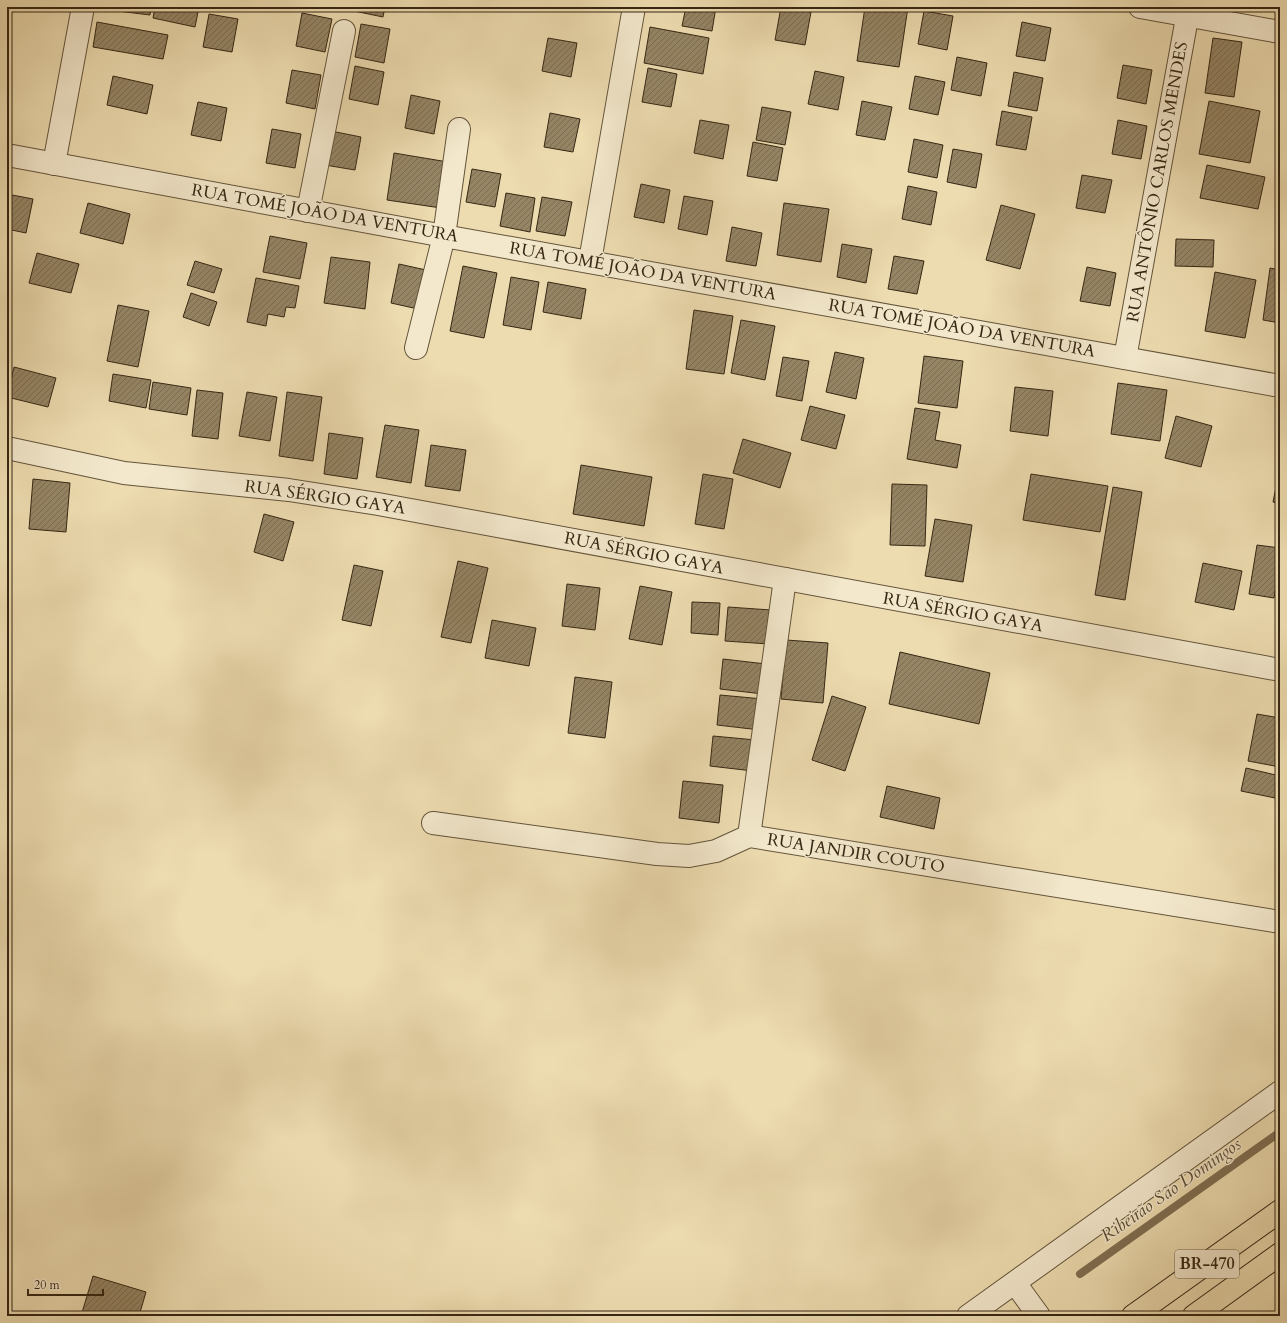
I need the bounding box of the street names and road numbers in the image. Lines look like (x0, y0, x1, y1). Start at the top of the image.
street label: RUA ANTÔNIO CARLOS MENDES (1121, 40, 1193, 324)
street label: RUA TOMÉ JOÃO DA VENTURA (190, 178, 461, 248)
street label: RUA TOMÉ JOÃO DA VENTURA (508, 236, 779, 306)
street label: RUA TOMÉ JOÃO DA VENTURA (827, 293, 1098, 363)
street label: RUA SÉRGIO GAYA (243, 474, 408, 520)
street label: RUA SÉRGIO GAYA (562, 526, 727, 580)
street label: RUA SÉRGIO GAYA (881, 587, 1046, 638)
street label: RUA JANDIR COUTO (766, 828, 946, 878)
road number: BR-470 (1175, 1250, 1239, 1278)

